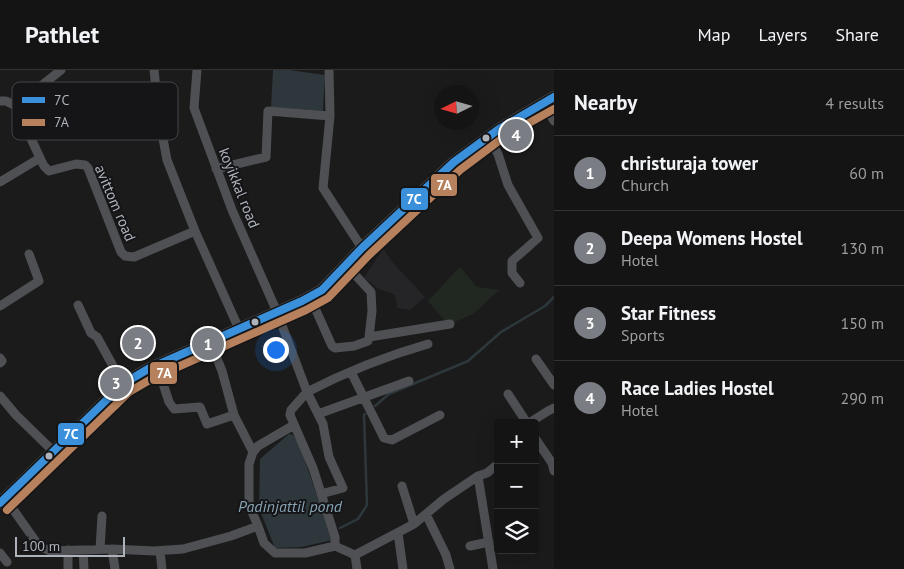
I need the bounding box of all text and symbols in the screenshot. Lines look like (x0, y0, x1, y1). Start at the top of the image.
text: Pathlet (25, 19, 99, 50)
text: Map (698, 23, 730, 46)
text: Layers (758, 23, 807, 46)
text: Share (835, 23, 879, 46)
legend (12, 82, 178, 140)
north arrow (434, 85, 479, 130)
text: Nearby (574, 89, 637, 116)
text: 7C (54, 91, 69, 109)
text: 4 results (825, 93, 884, 113)
text: 7A (54, 113, 70, 131)
pin: 4 (500, 116, 532, 154)
unlabelled marker (481, 133, 491, 143)
street label: koyikkal road (215, 145, 264, 231)
text: christuraja tower (621, 151, 758, 175)
street label: avittom road (91, 162, 140, 244)
text: 1 (585, 163, 595, 183)
text: 60 m (849, 163, 884, 183)
line badge: 7A (430, 173, 458, 197)
text: Church (621, 175, 669, 195)
text: 7A (436, 176, 452, 194)
line badge: 7C (400, 187, 429, 211)
text: 7C (406, 190, 422, 208)
text: Deepa Womens Hostel (621, 226, 803, 250)
text: 2 (585, 238, 595, 258)
text: 130 m (841, 238, 884, 258)
text: Hotel (621, 250, 658, 270)
text: Star Fitness (621, 301, 716, 325)
text: 3 (585, 313, 595, 333)
text: 150 m (841, 313, 884, 333)
unlabelled marker (250, 317, 260, 327)
pin: 2 (122, 324, 154, 362)
pin: 1 (192, 325, 224, 363)
text: Sports (621, 325, 665, 345)
your location (263, 337, 289, 363)
line badge: 7A (149, 361, 178, 385)
pin: 3 (100, 364, 132, 402)
text: 7A (156, 364, 172, 382)
text: Race Ladies Hostel (621, 376, 774, 400)
text: 4 (585, 388, 595, 408)
text: 290 m (841, 388, 884, 408)
text: Hotel (621, 400, 658, 420)
map controls (494, 419, 539, 554)
button: + (494, 419, 539, 464)
line badge: 7C (57, 422, 85, 446)
text: 7C (63, 425, 79, 443)
unlabelled marker (44, 451, 54, 461)
button: − (494, 464, 539, 509)
water label: Padinjattil pond (238, 496, 343, 516)
button: layers (494, 509, 539, 554)
scale bar (15, 534, 125, 557)
text: 100 m (22, 537, 60, 555)

